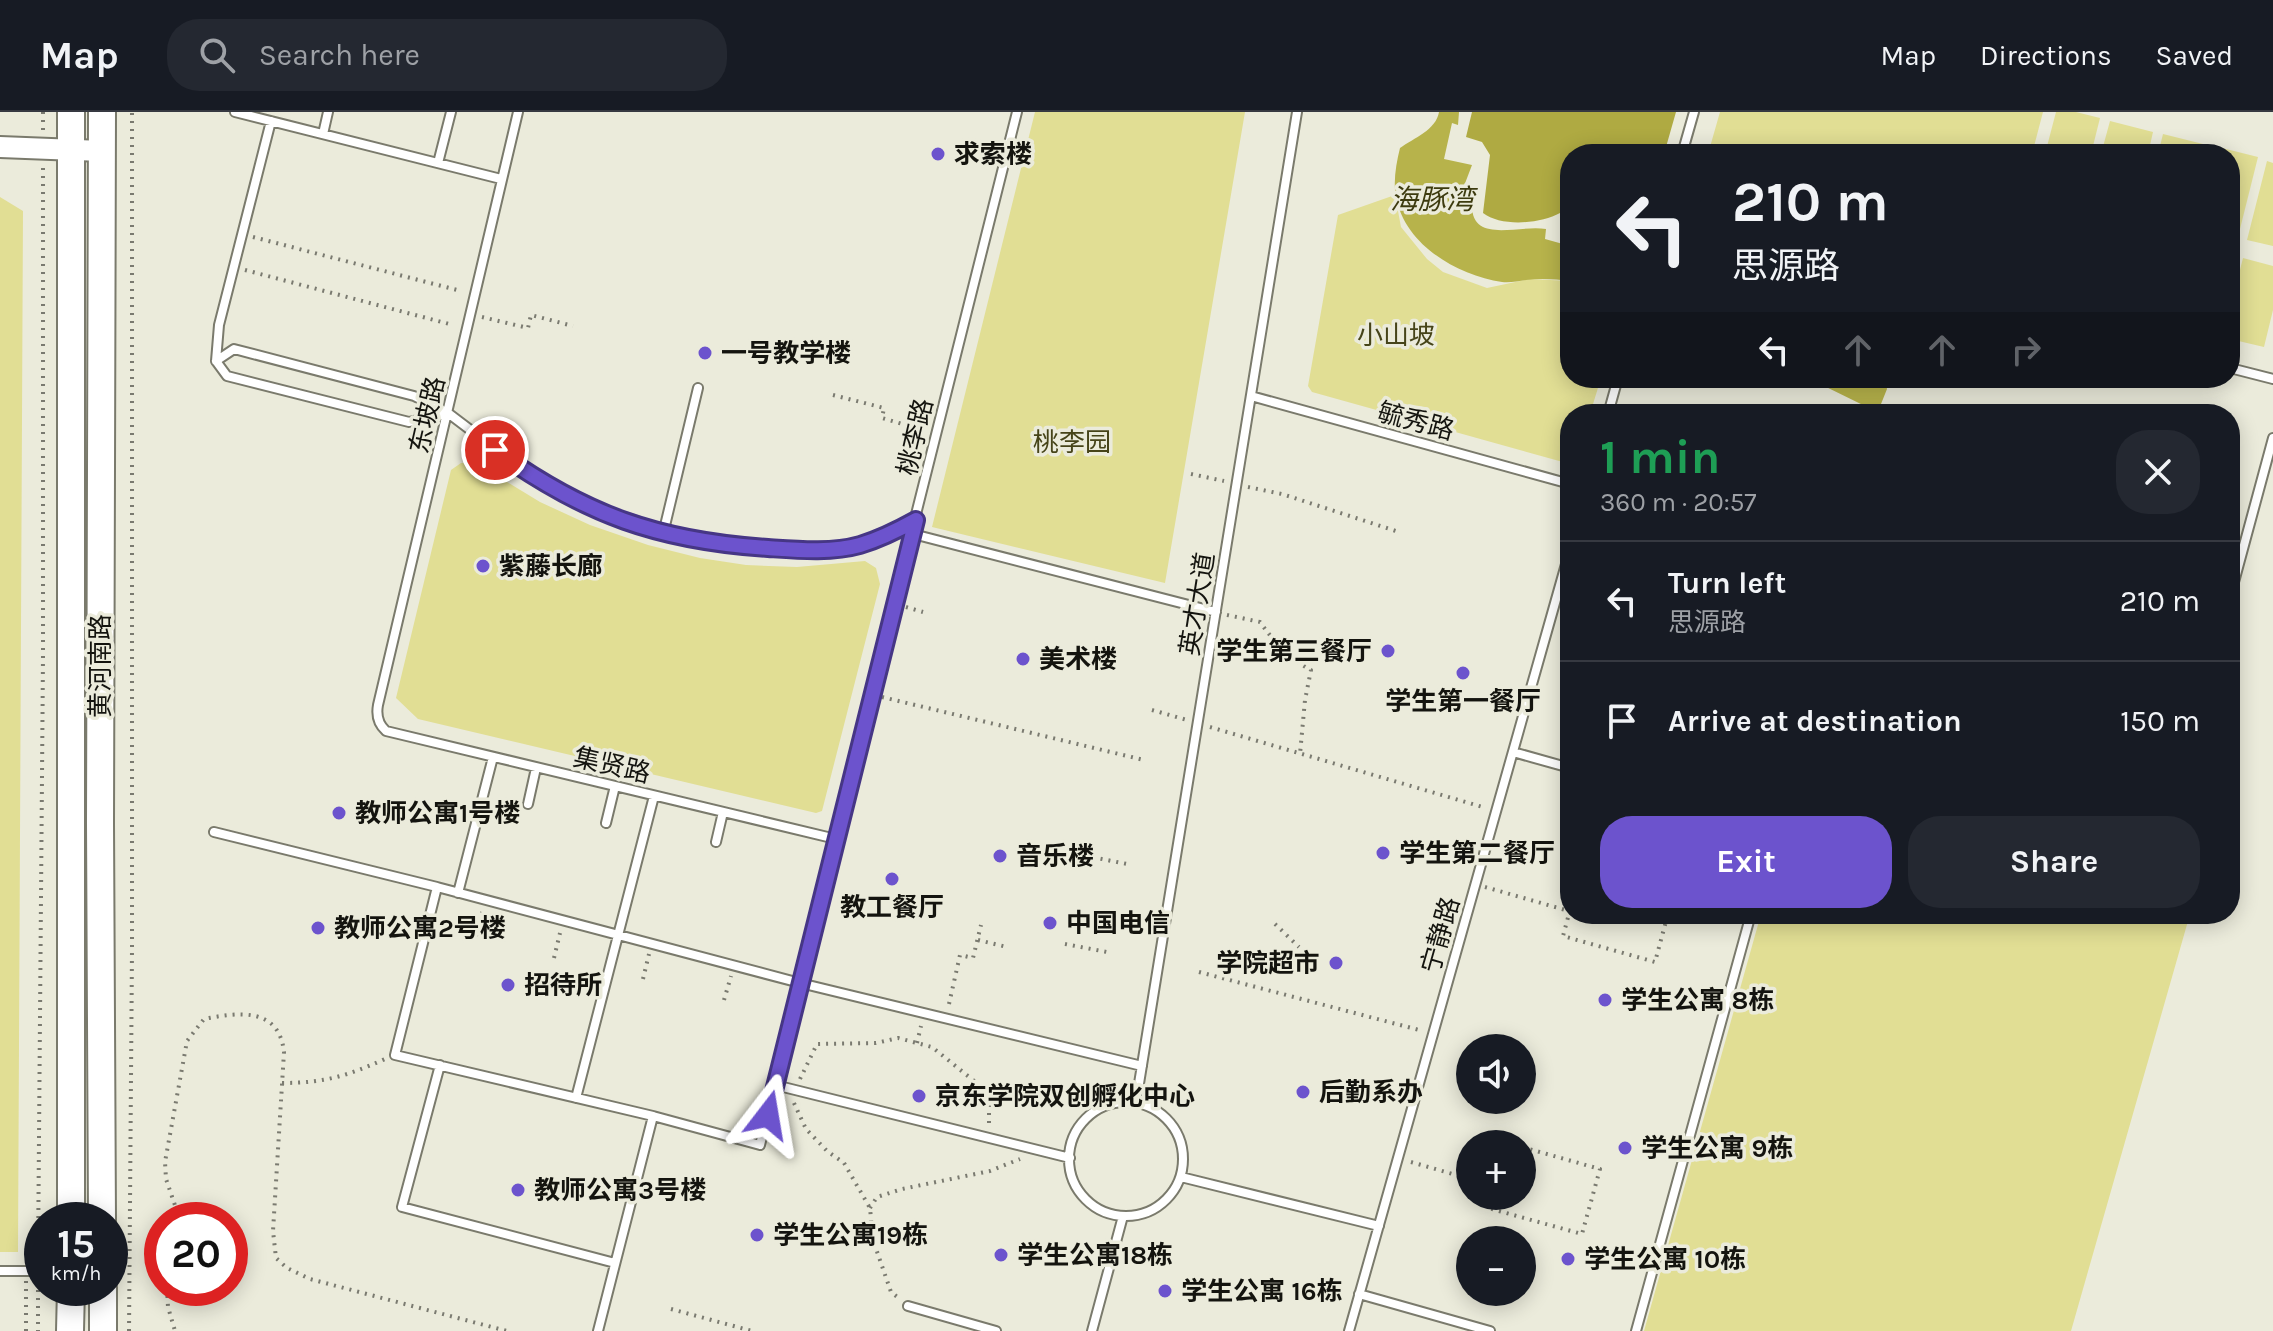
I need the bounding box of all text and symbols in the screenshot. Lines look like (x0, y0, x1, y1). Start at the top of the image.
search box (167, 19, 727, 91)
text: Map (40, 33, 119, 78)
icon: search (195, 33, 239, 77)
text: Search here (259, 37, 420, 73)
text: Map (1881, 39, 1936, 72)
text: Directions (1980, 39, 2112, 72)
text: Saved (2156, 39, 2233, 72)
place label: 求索楼 (954, 139, 1032, 170)
marker: 求索楼 (929, 145, 947, 163)
text: 210 m (1732, 169, 1889, 234)
icon: left (1600, 176, 1704, 280)
water label: 海豚湾 (1390, 183, 1478, 216)
text: 思源路 (1732, 245, 1840, 287)
park label: 小山坡 (1357, 320, 1435, 351)
icon: left (1752, 328, 1796, 372)
icon: ahead (1836, 328, 1880, 372)
icon: ahead (1920, 328, 1964, 372)
icon: right (2004, 328, 2048, 372)
place label: 一号教学楼 (721, 338, 851, 369)
marker: 一号教学楼 (696, 344, 714, 362)
street label: 东坡路 (404, 374, 451, 457)
street label: 桃李路 (892, 396, 939, 479)
street label: 毓秀路 (1374, 396, 1458, 447)
pin (461, 416, 529, 484)
park label: 桃李园 (1033, 427, 1111, 458)
icon: arrive (473, 428, 517, 472)
text: 1 min (1600, 429, 1720, 485)
button: close (2116, 430, 2200, 514)
text: 360 m · 20:57 (1600, 487, 1757, 518)
street label: 英才大道 (1174, 550, 1221, 658)
place label: 紫藤长廊 (499, 551, 603, 582)
marker: 紫藤长廊 (474, 557, 492, 575)
text: Turn left (1668, 565, 1786, 601)
icon: left (1600, 579, 1644, 623)
text: 210 m (2120, 583, 2200, 619)
text: 思源路 (1668, 607, 1746, 638)
street label: 黄河南路 (85, 614, 116, 718)
place label: 学生第三餐厅 (1216, 636, 1372, 667)
marker: 学生第三餐厅 (1379, 642, 1397, 660)
place label: 美术楼 (1039, 644, 1117, 675)
marker: 美术楼 (1014, 650, 1032, 668)
marker: 学生第一餐厅 (1454, 664, 1472, 682)
place label: 学生第一餐厅 (1385, 686, 1541, 717)
icon: arrive (1600, 699, 1644, 743)
text: Arrive at destination (1668, 703, 1962, 739)
text: 150 m (2120, 703, 2200, 739)
street label: 集贤路 (570, 742, 653, 789)
place label: 教师公寓1号楼 (355, 798, 520, 829)
marker: 教师公寓1号楼 (330, 804, 348, 822)
button: Exit (1600, 816, 1892, 908)
button: Share (1908, 816, 2200, 908)
place label: 学生第二餐厅 (1399, 838, 1555, 869)
place label: 音乐楼 (1016, 841, 1094, 872)
marker: 学生第二餐厅 (1374, 844, 1392, 862)
marker: 音乐楼 (991, 847, 1009, 865)
marker: 教工餐厅 (883, 870, 901, 888)
place label: 教工餐厅 (840, 892, 944, 923)
street label: 宁静路 (1415, 893, 1466, 977)
place label: 中国电信 (1066, 908, 1170, 939)
place label: 教师公寓2号楼 (334, 913, 506, 944)
marker: 中国电信 (1041, 914, 1059, 932)
marker: 教师公寓2号楼 (309, 919, 327, 937)
place label: 学院超市 (1216, 948, 1320, 979)
marker: 学院超市 (1327, 954, 1345, 972)
place label: 招待所 (524, 970, 602, 1001)
marker: 招待所 (499, 976, 517, 994)
place label: 学生公寓 8栋 (1621, 985, 1774, 1016)
marker: 学生公寓 8栋 (1596, 991, 1614, 1009)
map controls (1456, 1034, 1536, 1306)
button: sound (1456, 1034, 1536, 1114)
position arrow (726, 1073, 810, 1157)
place label: 后勤系办 (1319, 1077, 1423, 1108)
place label: 京东学院双创孵化中心 (935, 1081, 1195, 1112)
marker: 后勤系办 (1294, 1083, 1312, 1101)
marker: 京东学院双创孵化中心 (910, 1087, 928, 1105)
button: + (1456, 1130, 1536, 1210)
place label: 学生公寓 9栋 (1641, 1133, 1793, 1164)
marker: 学生公寓 9栋 (1616, 1139, 1634, 1157)
place label: 教师公寓3号楼 (534, 1175, 706, 1206)
marker: 教师公寓3号楼 (509, 1181, 527, 1199)
speed limit sign: 20 (144, 1202, 248, 1306)
text: 15 (57, 1220, 95, 1267)
place label: 学生公寓19栋 (773, 1220, 928, 1251)
marker: 学生公寓19栋 (748, 1226, 766, 1244)
button: − (1456, 1226, 1536, 1306)
place label: 学生公寓18栋 (1017, 1240, 1173, 1271)
place label: 学生公寓 10栋 (1584, 1244, 1746, 1275)
marker: 学生公寓18栋 (992, 1246, 1010, 1264)
marker: 学生公寓 10栋 (1559, 1250, 1577, 1268)
text: km/h (51, 1262, 101, 1285)
place label: 学生公寓 16栋 (1181, 1276, 1343, 1307)
marker: 学生公寓 16栋 (1156, 1282, 1174, 1300)

